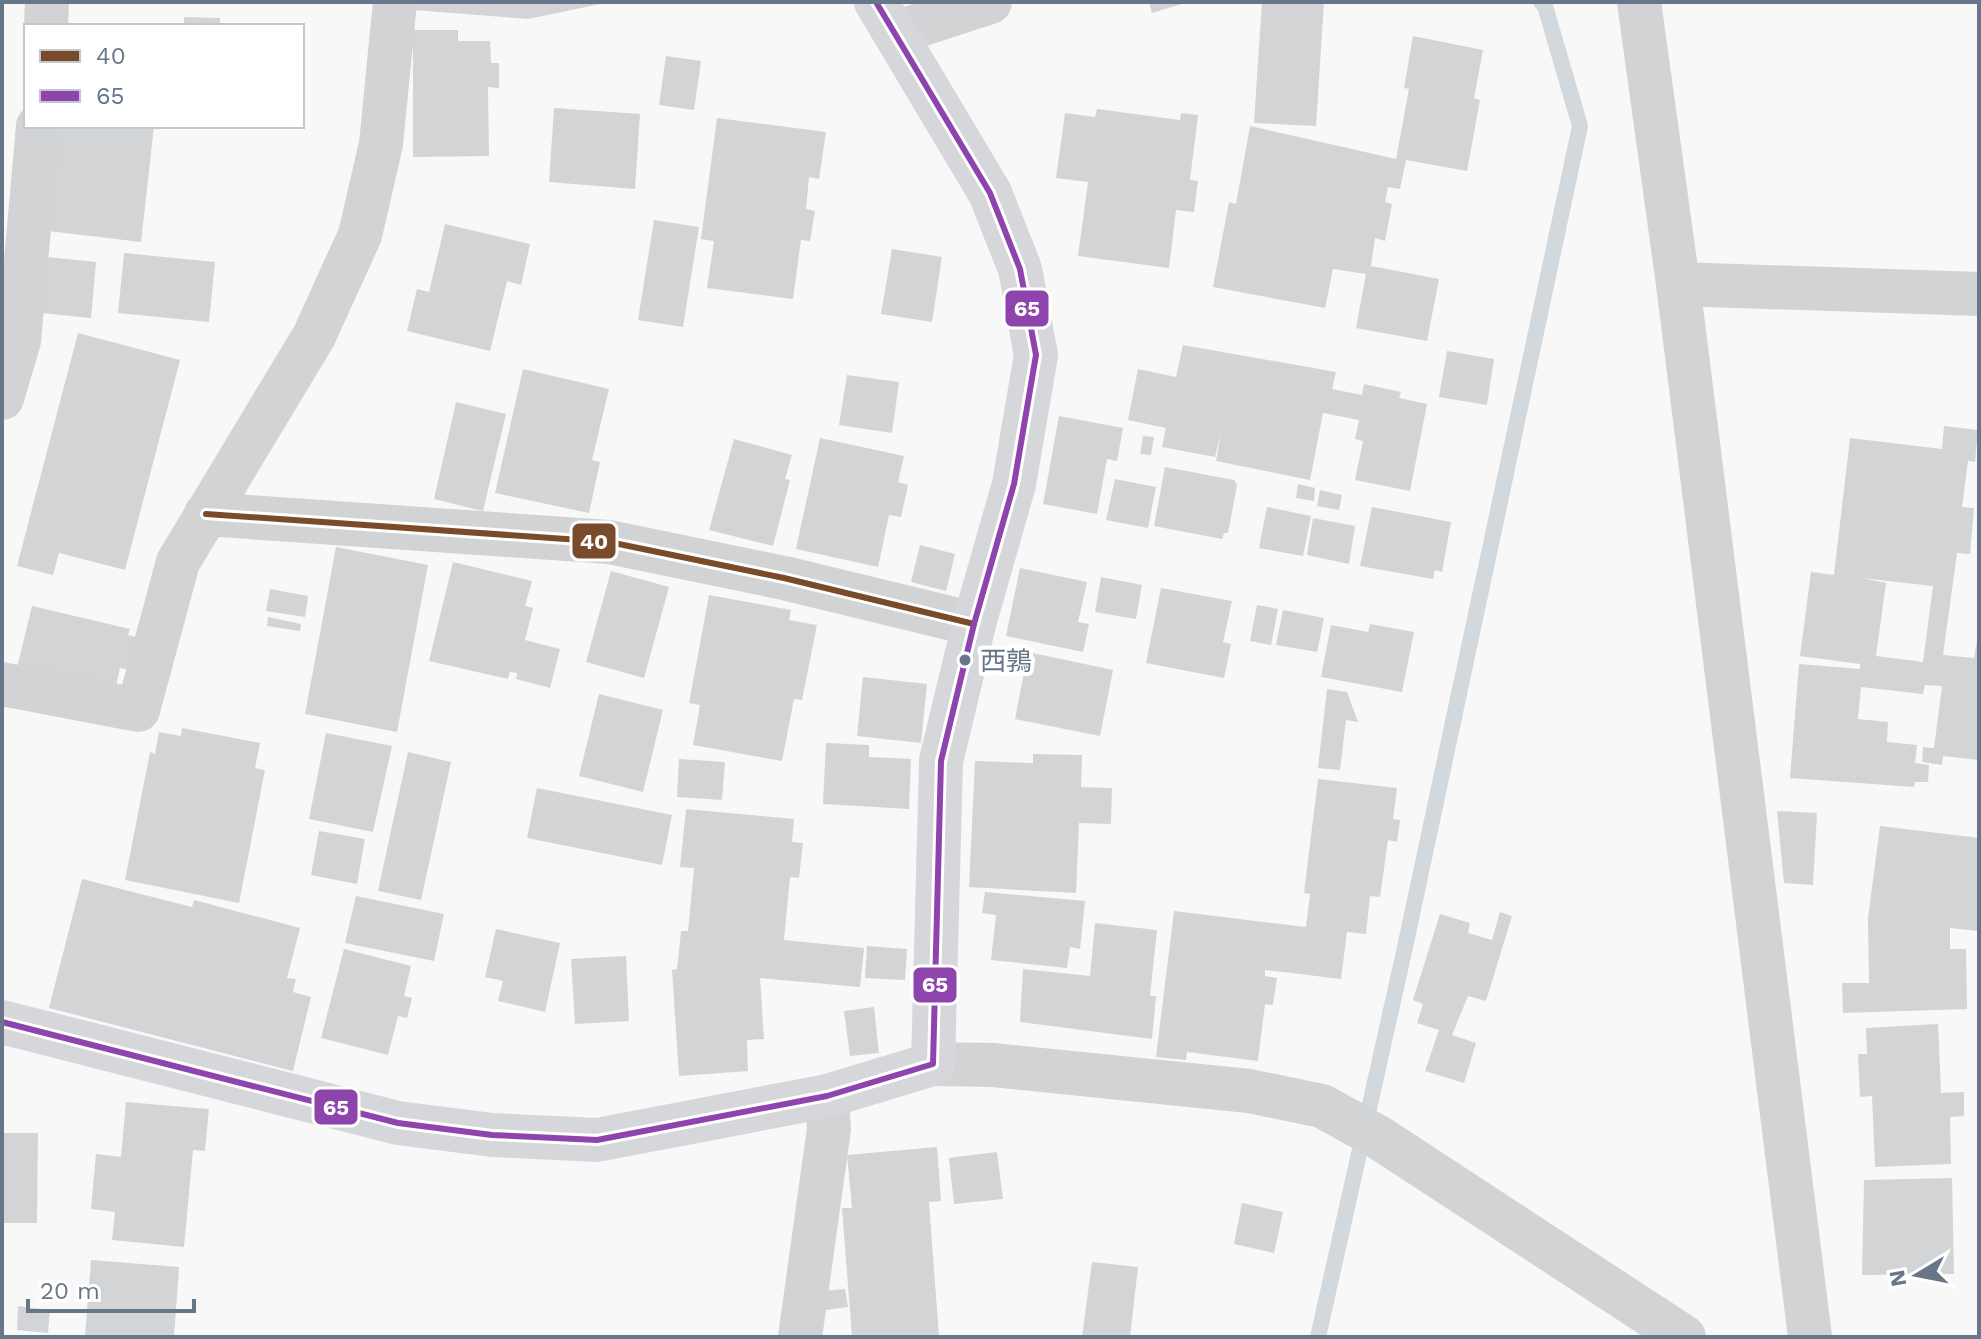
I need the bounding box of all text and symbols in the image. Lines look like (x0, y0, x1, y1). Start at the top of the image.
legend (24, 24, 304, 128)
text: 40 (96, 42, 126, 70)
text: 65 (96, 82, 125, 110)
line badge: 65 (1004, 289, 1050, 328)
text: 65 (1014, 296, 1040, 321)
line badge: 40 (571, 522, 617, 560)
text: 40 (580, 529, 608, 554)
place label: 西鶉 (980, 646, 1032, 676)
marker: 西鶉 (957, 652, 973, 668)
line badge: 65 (912, 966, 958, 1004)
text: 65 (922, 972, 948, 997)
line badge: 65 (313, 1088, 359, 1126)
text: 65 (323, 1095, 349, 1120)
north arrow (1877, 1235, 1957, 1315)
scale bar (28, 1263, 194, 1313)
text: N (1884, 1268, 1912, 1289)
text: 20 m (40, 1277, 100, 1305)

